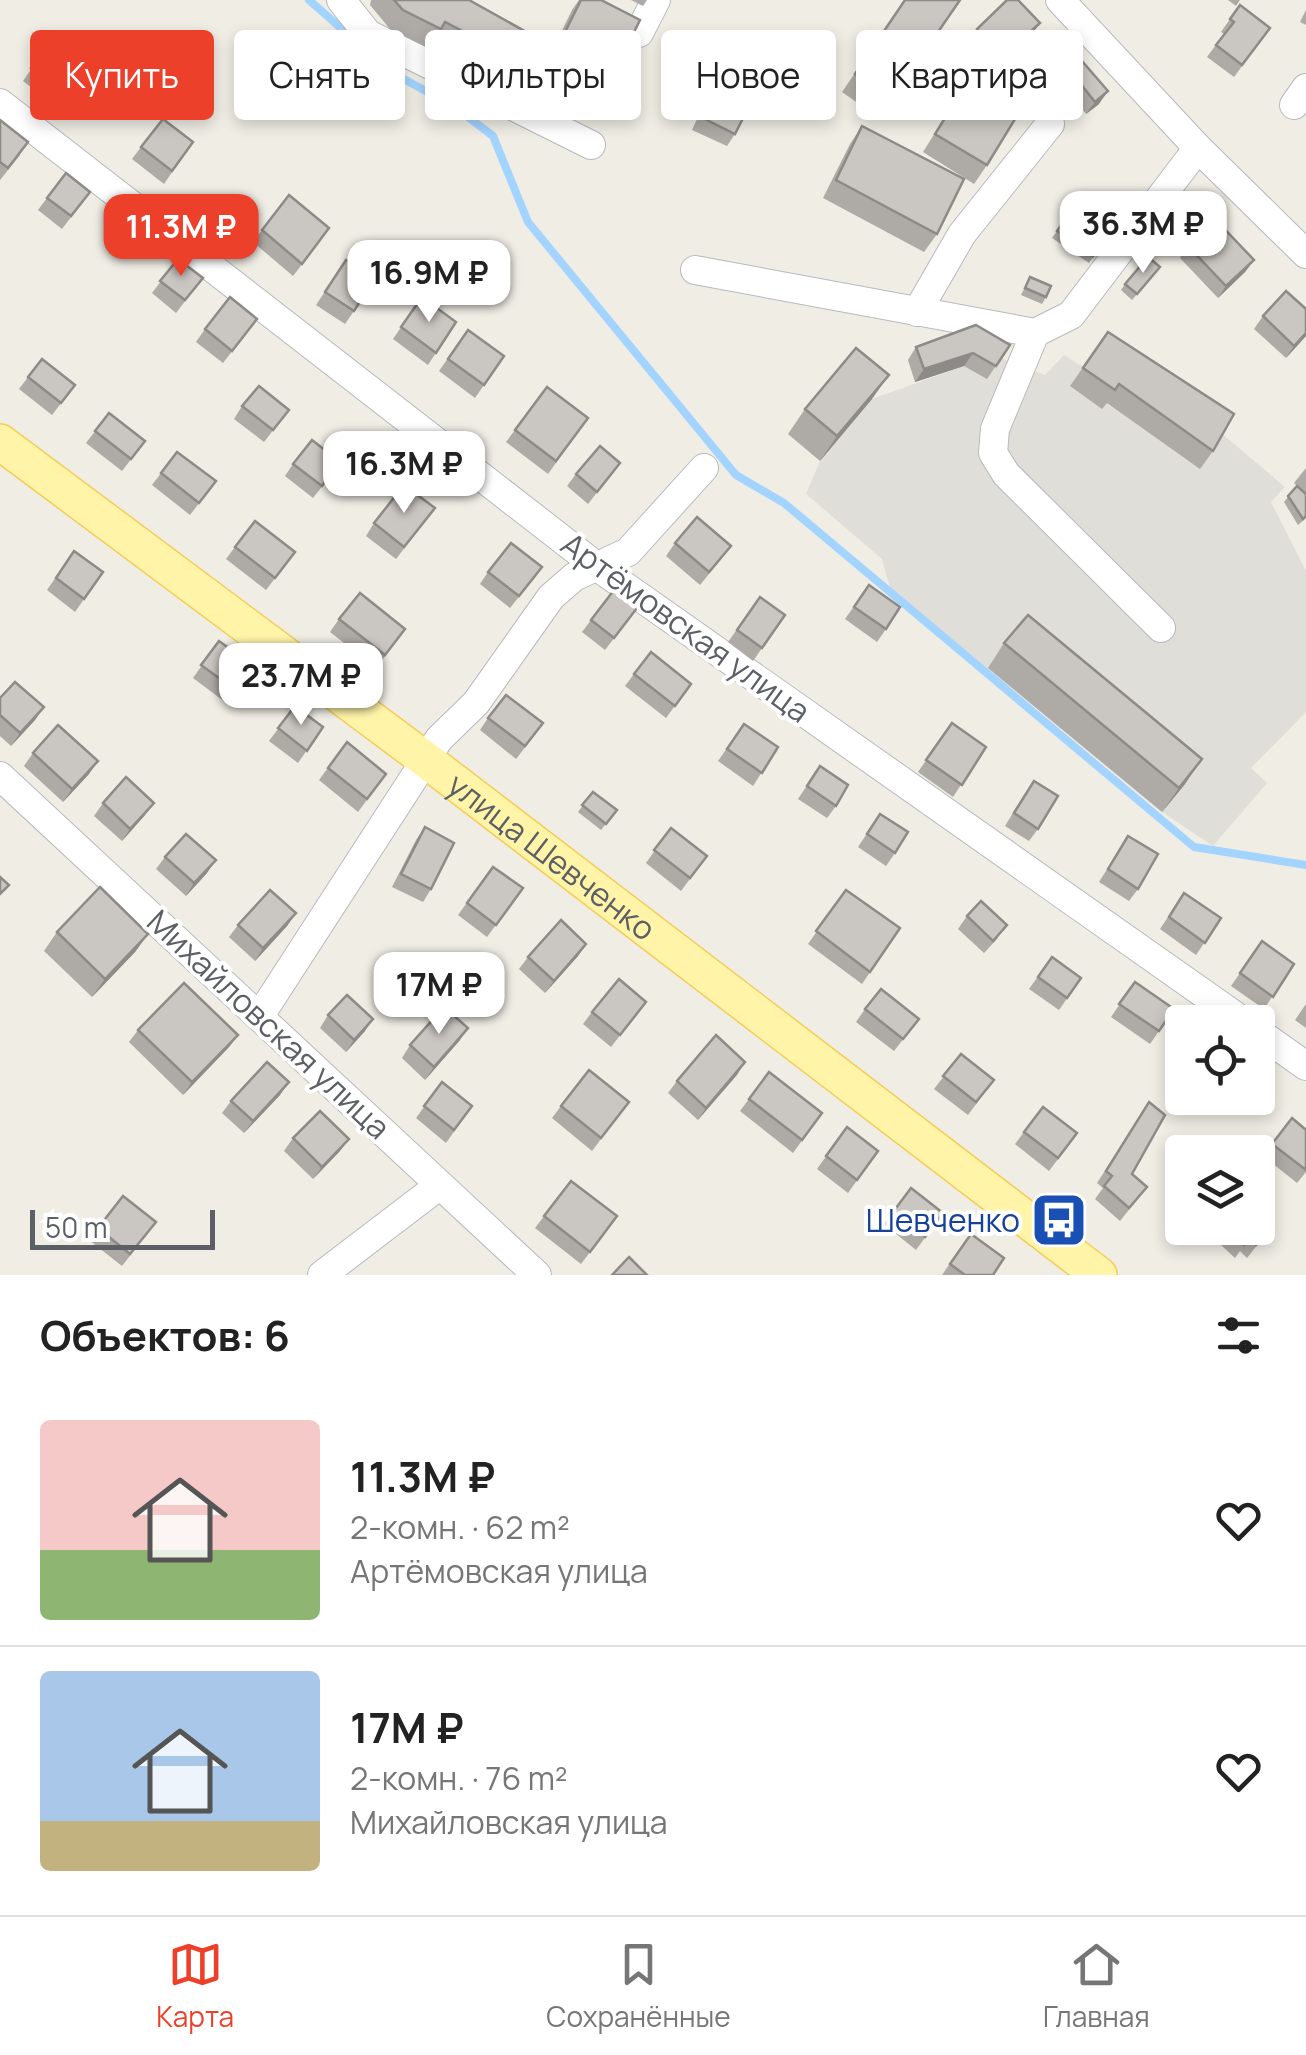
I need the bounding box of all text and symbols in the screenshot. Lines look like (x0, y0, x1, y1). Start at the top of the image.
chip: Купить (30, 30, 214, 120)
chip: Снять (234, 30, 405, 120)
chip: Фильтры (425, 30, 641, 120)
chip: Новое (661, 30, 836, 120)
chip: Квартира (856, 30, 1083, 120)
pin: 36.3M ₽ (1051, 191, 1235, 276)
pin: 11.3M ₽ (89, 194, 273, 279)
text: 36.3M ₽ (1082, 201, 1204, 245)
text: 11.3M ₽ (126, 204, 236, 248)
pin: 16.9M ₽ (337, 240, 521, 325)
text: 16.9M ₽ (369, 250, 489, 294)
pin: 16.3M ₽ (312, 431, 496, 516)
text: 16.3M ₽ (345, 441, 463, 485)
street label: Артёмовская улица (553, 522, 819, 732)
pin: 23.7M ₽ (209, 643, 393, 728)
text: 23.7M ₽ (241, 653, 361, 697)
street label: улица Шевченко (439, 762, 665, 950)
street label: Михайловская улица (138, 900, 400, 1148)
pin: 17M ₽ (369, 952, 509, 1037)
text: 17M ₽ (396, 962, 482, 1006)
map controls (1165, 1005, 1275, 1245)
button: locate (1165, 1005, 1275, 1115)
button: layers (1165, 1135, 1275, 1245)
bus stop icon: Шевченко (1029, 1190, 1089, 1250)
place label: Шевченко (866, 1198, 1020, 1242)
scale bar (30, 1205, 215, 1250)
text: 50 m (45, 1208, 108, 1246)
text: Объектов: 6 (40, 1306, 290, 1364)
icon: filters (1211, 1308, 1266, 1363)
text: 11.3M ₽ (350, 1447, 495, 1505)
icon: home (120, 1460, 240, 1580)
icon: heart (1211, 1493, 1266, 1548)
text: 2-комн. · 62 m² (350, 1505, 570, 1549)
text: Артёмовская улица (350, 1549, 648, 1593)
text: 17M ₽ (350, 1698, 464, 1756)
icon: home (120, 1711, 240, 1831)
icon: heart (1211, 1744, 1266, 1799)
text: 2-комн. · 76 m² (350, 1756, 568, 1800)
text: Михайловская улица (350, 1800, 668, 1844)
tab: Карта (156, 1937, 234, 2035)
tab: Сохранённые (546, 1937, 731, 2035)
tab: Главная (1043, 1937, 1150, 2035)

